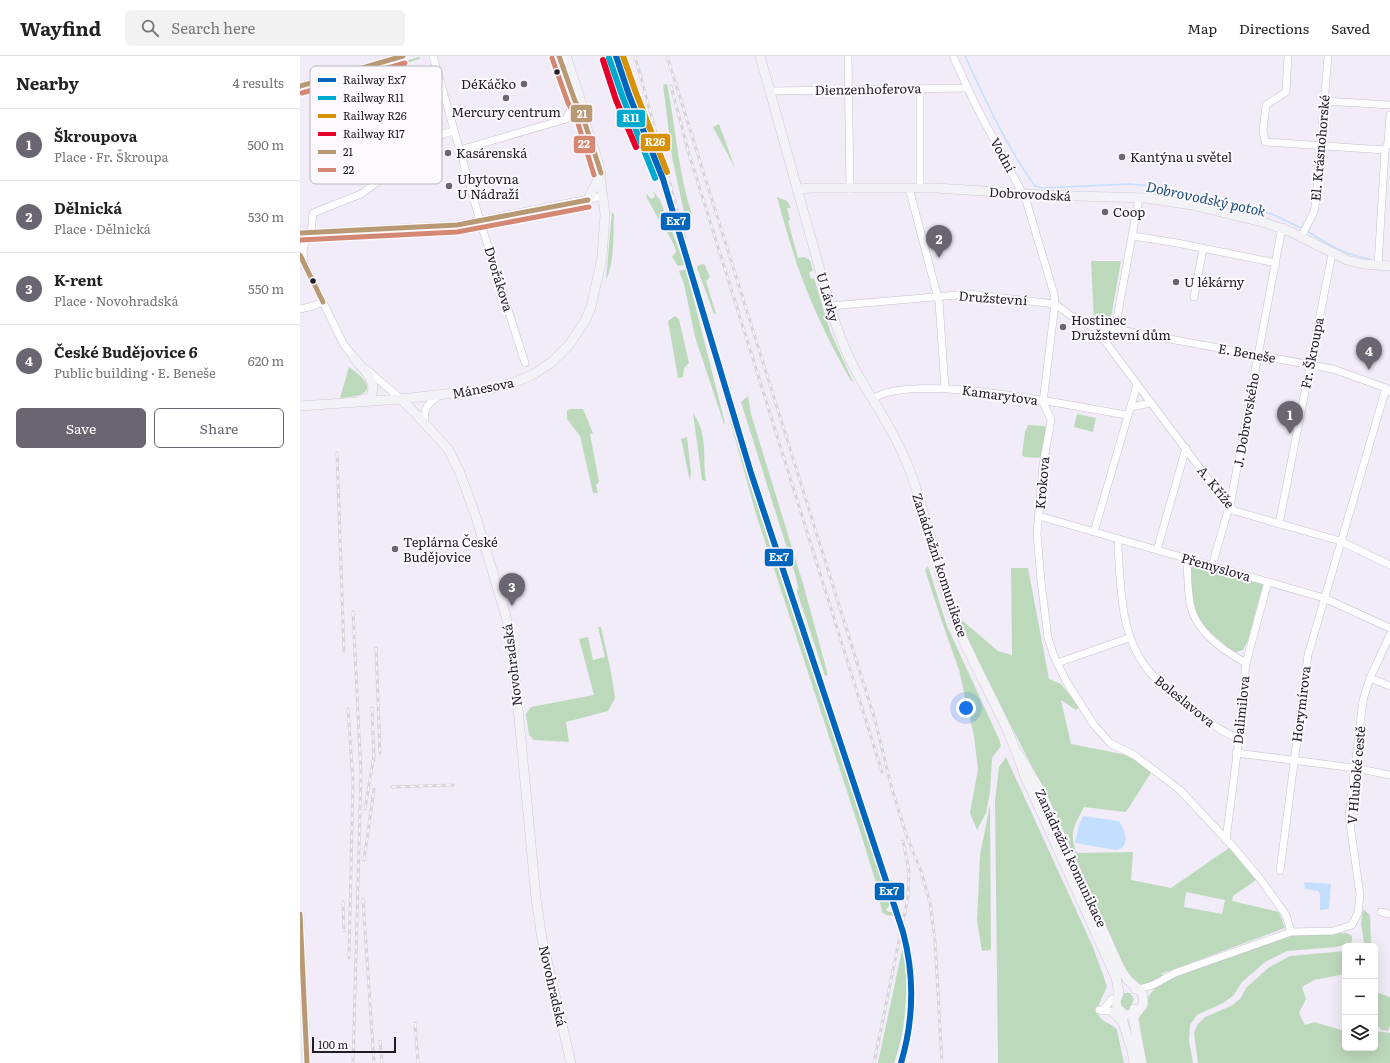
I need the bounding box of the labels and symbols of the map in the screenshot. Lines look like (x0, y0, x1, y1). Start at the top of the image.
legend (310, 66, 442, 184)
unlabelled marker (552, 67, 562, 77)
text: Railway Ex7 (343, 71, 406, 87)
place label: DéKáčko (461, 74, 516, 93)
street label: Dienzenhoferova (815, 78, 921, 99)
marker: DéKáčko (519, 79, 529, 89)
text: Railway R11 (343, 89, 405, 105)
marker: Mercury centrum (501, 93, 511, 103)
street label: El. Krásnohorské (1305, 94, 1334, 202)
place label: Mercury centrum (451, 102, 561, 121)
line badge: 21 (570, 104, 593, 123)
text: 21 (577, 105, 588, 121)
text: Railway R26 (343, 107, 407, 123)
line badge: R11 (616, 109, 646, 128)
text: R11 (622, 109, 640, 125)
text: Railway R17 (343, 125, 405, 141)
line badge: R26 (640, 133, 671, 152)
text: R26 (645, 133, 666, 149)
street label: Vodní (986, 134, 1021, 176)
line badge: 22 (573, 135, 596, 154)
text: 22 (578, 135, 590, 151)
text: 21 (343, 143, 354, 159)
place label: Kasárenská (456, 143, 527, 162)
place label: Kantýna u světel (1130, 147, 1233, 166)
marker: Kasárenská (443, 148, 453, 158)
marker: Kantýna u světel (1117, 152, 1127, 162)
text: 22 (343, 161, 355, 177)
place label: Ubytovna U Nádraží (457, 169, 520, 203)
water label: Dobrovodský potok (1144, 176, 1268, 221)
marker: Ubytovna U Nádraží (444, 181, 454, 191)
street label: Dobrovodská (989, 182, 1072, 205)
place label: Coop (1113, 202, 1145, 221)
marker: Coop (1100, 207, 1110, 217)
line badge: Ex7 (660, 212, 691, 231)
text: Ex7 (666, 212, 686, 228)
pin: 2 (926, 225, 952, 258)
street label: Dvořákova (481, 244, 518, 314)
street label: U Lávky (812, 270, 845, 324)
place label: U lékárny (1184, 272, 1245, 291)
unlabelled marker (308, 276, 318, 286)
marker: U lékárny (1171, 277, 1181, 287)
street label: Družstevní (958, 286, 1029, 309)
place label: Hostinec Družstevní dům (1071, 310, 1171, 344)
street label: Fr. Škroupa (1295, 315, 1328, 390)
marker: Hostinec Družstevní dům (1058, 322, 1068, 332)
pin: 4 (1356, 337, 1382, 370)
street label: E. Beneše (1217, 338, 1278, 367)
street label: J. Dobrovského (1228, 371, 1263, 469)
street label: Mánesova (450, 372, 515, 403)
street label: Kamarytova (961, 380, 1039, 409)
pin: 1 (1277, 401, 1303, 434)
street label: Krokova (1030, 456, 1053, 510)
street label: A. Kříže (1193, 461, 1240, 512)
street label: Zanádražní komunikace (908, 490, 973, 640)
place label: Teplárna České Budějovice (403, 532, 498, 566)
marker: Teplárna České Budějovice (390, 544, 400, 554)
line badge: Ex7 (764, 548, 794, 567)
text: Ex7 (769, 548, 789, 564)
street label: Přemyslova (1179, 548, 1253, 586)
pin: 3 (499, 573, 525, 606)
street label: Novohradská (497, 623, 526, 707)
street label: Horymírova (1286, 665, 1315, 743)
street label: Boleslavova (1151, 670, 1220, 731)
street label: Dalimilova (1227, 675, 1254, 745)
your location (956, 698, 976, 718)
street label: V Hluboké cestě (1342, 725, 1369, 825)
street label: Zanádražní komunikace (1031, 786, 1112, 930)
line badge: Ex7 (874, 882, 905, 901)
text: Ex7 (879, 882, 899, 898)
street label: Novohradská (535, 943, 572, 1028)
scale bar (312, 1035, 396, 1054)

